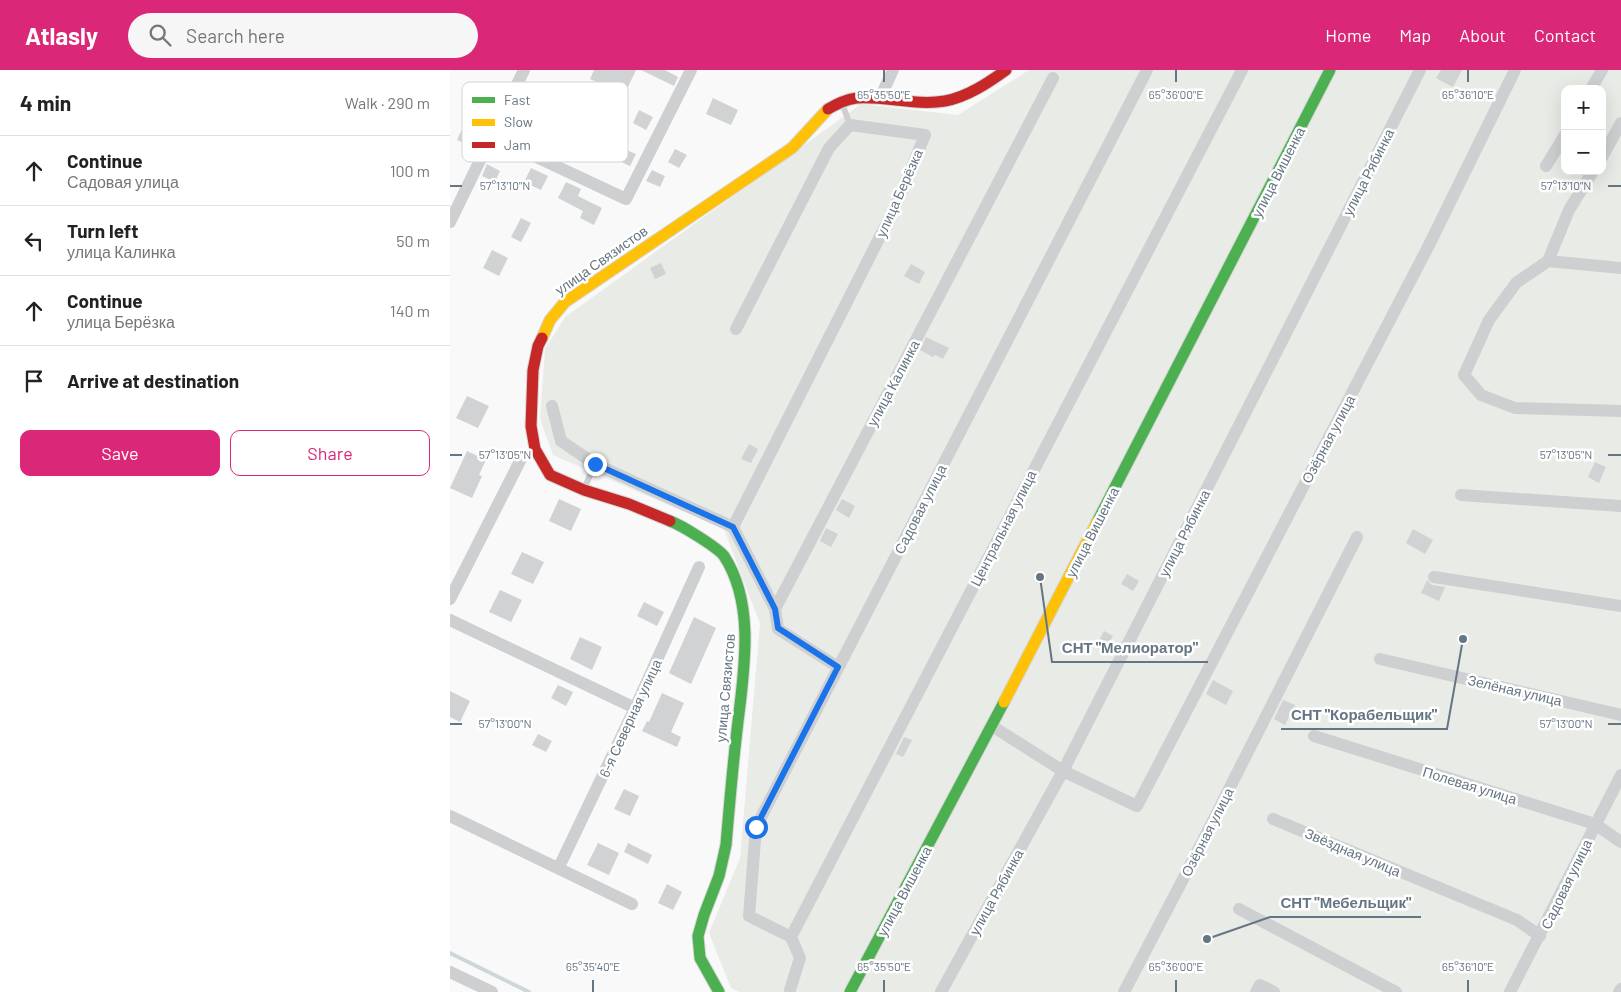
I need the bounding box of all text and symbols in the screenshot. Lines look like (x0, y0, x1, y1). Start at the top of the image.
search box (128, 13, 478, 58)
text: Atlasly (25, 21, 98, 50)
icon: search (146, 21, 174, 49)
text: Search here (186, 24, 285, 47)
text: Home (1325, 24, 1371, 46)
text: Map (1399, 24, 1431, 46)
text: About (1459, 24, 1506, 46)
text: Contact (1534, 24, 1596, 46)
legend (462, 82, 628, 162)
map controls (1561, 85, 1606, 175)
button: + (1561, 85, 1606, 130)
text: 65°35'50"E (857, 87, 911, 101)
text: 65°36'00"E (1149, 87, 1203, 101)
text: 65°36'10"E (1442, 87, 1494, 101)
text: 4 min (20, 90, 71, 115)
text: Fast (504, 91, 530, 108)
text: Walk · 290 m (345, 93, 430, 112)
text: Slow (504, 113, 533, 130)
street label: улица Вишенка (1248, 124, 1308, 220)
street label: улица Рябинка (1339, 125, 1397, 218)
button: − (1561, 130, 1606, 175)
text: Jam (504, 136, 531, 153)
street label: улица Берёзка (872, 146, 926, 240)
text: Continue (67, 149, 143, 172)
icon: ahead (20, 157, 48, 185)
text: 100 m (390, 161, 430, 180)
text: Садовая улица (67, 172, 179, 191)
text: 57°13'10"N (480, 178, 530, 192)
text: 57°13'10"N (1541, 178, 1591, 192)
text: Turn left (67, 219, 138, 242)
street label: улица Связистов (551, 222, 651, 298)
icon: left (20, 227, 48, 255)
text: 50 m (396, 231, 430, 250)
text: улица Калинка (67, 242, 176, 261)
text: Continue (67, 289, 143, 312)
icon: ahead (20, 297, 48, 325)
text: 140 m (390, 301, 430, 320)
text: улица Берёзка (67, 312, 175, 331)
street label: улица Калинка (863, 337, 923, 429)
icon: arrive (20, 367, 48, 395)
text: Arrive at destination (67, 369, 239, 392)
street label: Озёрная улица (1298, 392, 1358, 486)
button: Save (20, 430, 220, 476)
button: Share (230, 430, 430, 476)
text: 57°13'05"N (479, 447, 531, 461)
text: 57°13'05"N (1540, 447, 1592, 461)
route end (584, 453, 607, 476)
street label: Садовая улица (890, 461, 950, 556)
street label: Центральная улица (966, 467, 1040, 589)
street label: улица Вишенка (1062, 484, 1122, 580)
street label: улица Рябинка (1155, 486, 1213, 579)
callout: СНТ "Мелиоратор" (1052, 632, 1208, 662)
street label: улица Связистов (712, 633, 738, 743)
text: СНТ "Мелиоратор" (1062, 638, 1199, 656)
street label: 6-я Северная улица (595, 656, 665, 780)
street label: Зелёная улица (1466, 671, 1564, 709)
callout: СНТ "Корабельщик" (1281, 699, 1447, 729)
text: СНТ "Корабельщик" (1291, 705, 1438, 723)
text: 57°13'00"N (478, 716, 532, 730)
text: 57°13'00"N (1539, 716, 1593, 730)
street label: Полевая улица (1421, 763, 1519, 807)
street label: Озёрная улица (1177, 785, 1237, 879)
route start (745, 816, 768, 839)
street label: Звёздная улица (1303, 824, 1404, 880)
street label: Садовая улица (1537, 836, 1595, 932)
street label: улица Вишенка (873, 843, 935, 939)
street label: улица Рябинка (965, 846, 1027, 938)
callout: СНТ "Мебельщик" (1270, 887, 1421, 917)
text: СНТ "Мебельщик" (1281, 893, 1412, 911)
text: 65°35'40"E (566, 959, 620, 973)
text: 65°35'50"E (857, 959, 911, 973)
text: 65°36'00"E (1149, 959, 1203, 973)
text: 65°36'10"E (1442, 959, 1494, 973)

